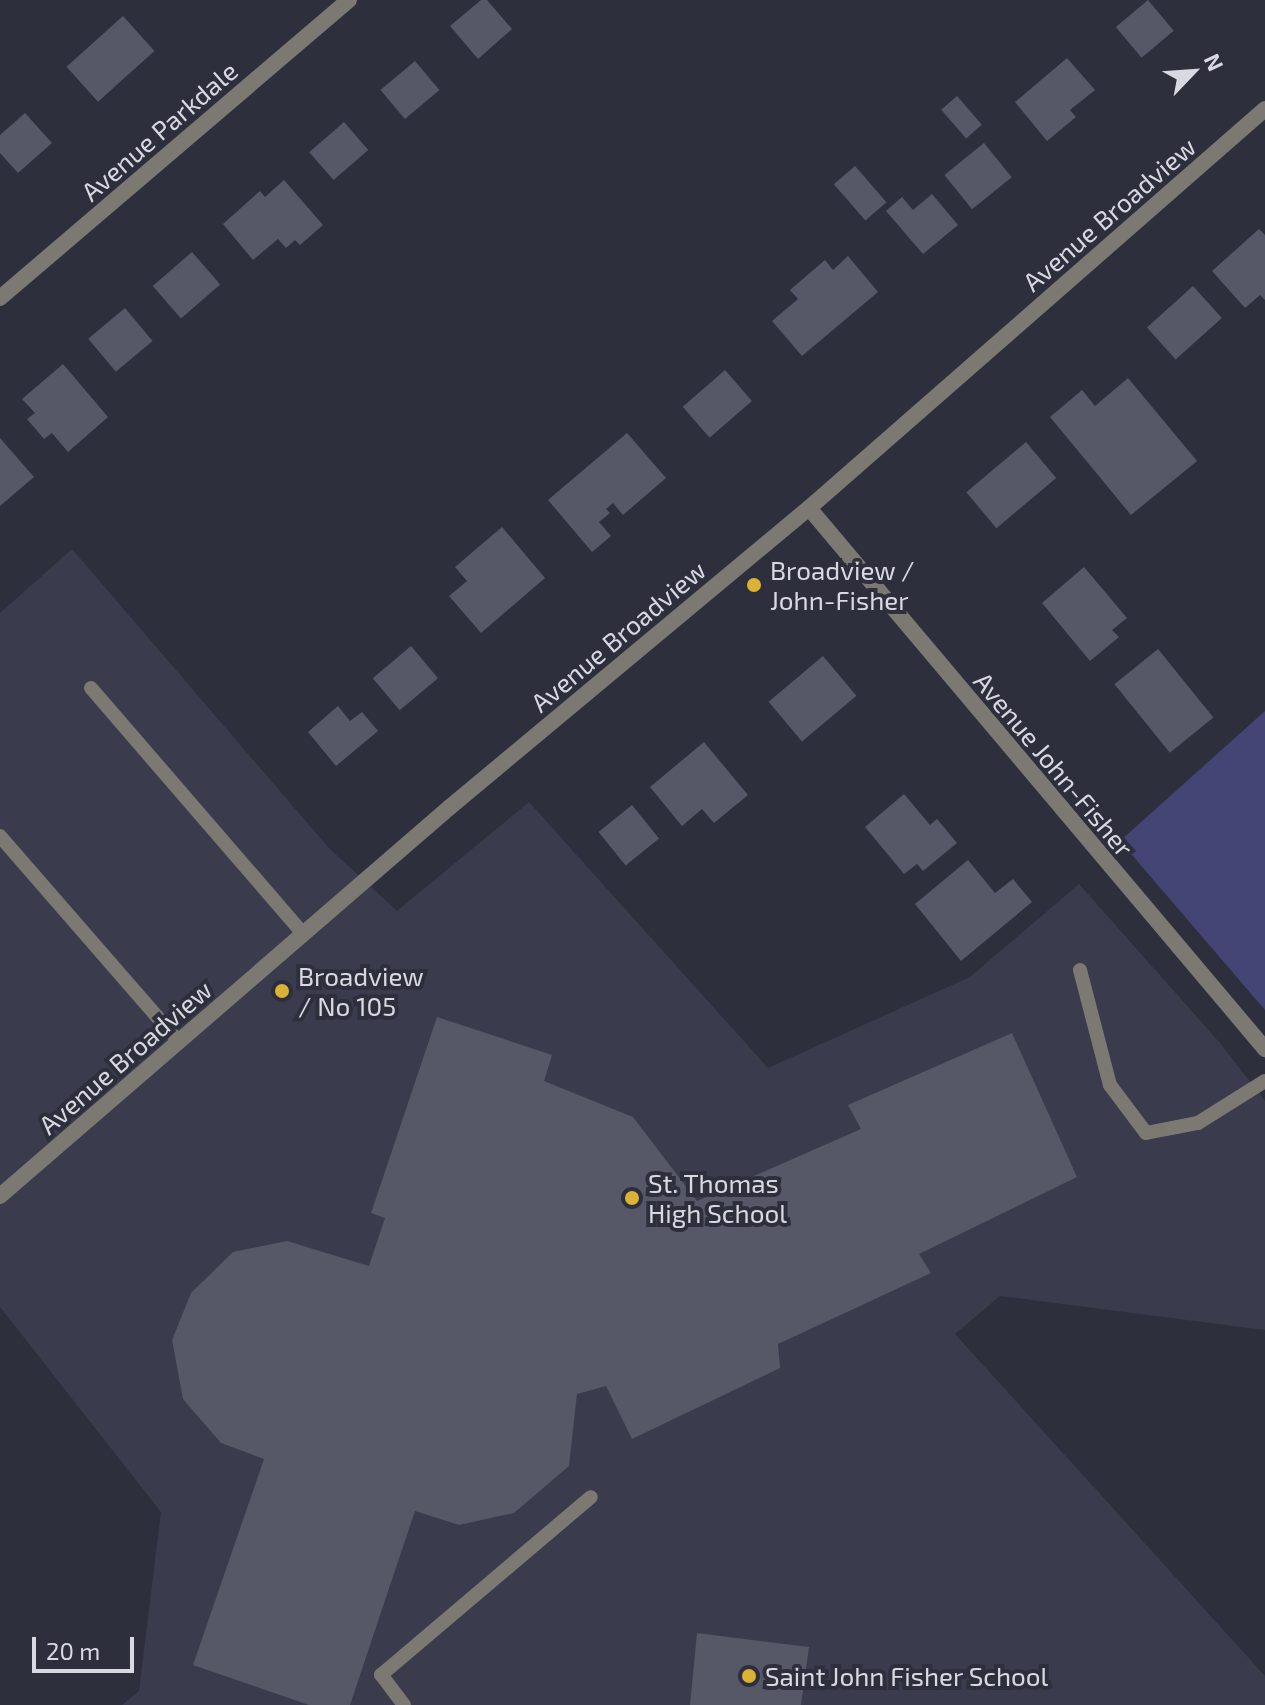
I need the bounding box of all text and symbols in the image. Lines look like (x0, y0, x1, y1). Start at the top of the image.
north arrow (1153, 32, 1233, 112)
text: N (1200, 49, 1230, 75)
street label: Avenue Parkdale (75, 55, 243, 207)
street label: Avenue Broadview (1016, 130, 1202, 298)
street label: Avenue Broadview (524, 554, 712, 718)
place label: Broadview / John-Fisher (770, 554, 915, 616)
marker: Broadview / John-Fisher (745, 576, 763, 594)
street label: Avenue John-Fisher (968, 665, 1140, 863)
place label: Broadview / No 105 (298, 960, 424, 1022)
street label: Avenue Broadview (32, 973, 218, 1141)
marker: Broadview / No 105 (273, 982, 291, 1000)
place label: St. Thomas High School (648, 1167, 787, 1228)
marker: St. Thomas High School (623, 1189, 641, 1207)
scale bar (36, 1621, 138, 1671)
text: 20 m (46, 1636, 100, 1665)
place label: Saint John Fisher School (765, 1660, 1049, 1692)
marker: Saint John Fisher School (740, 1667, 758, 1685)

